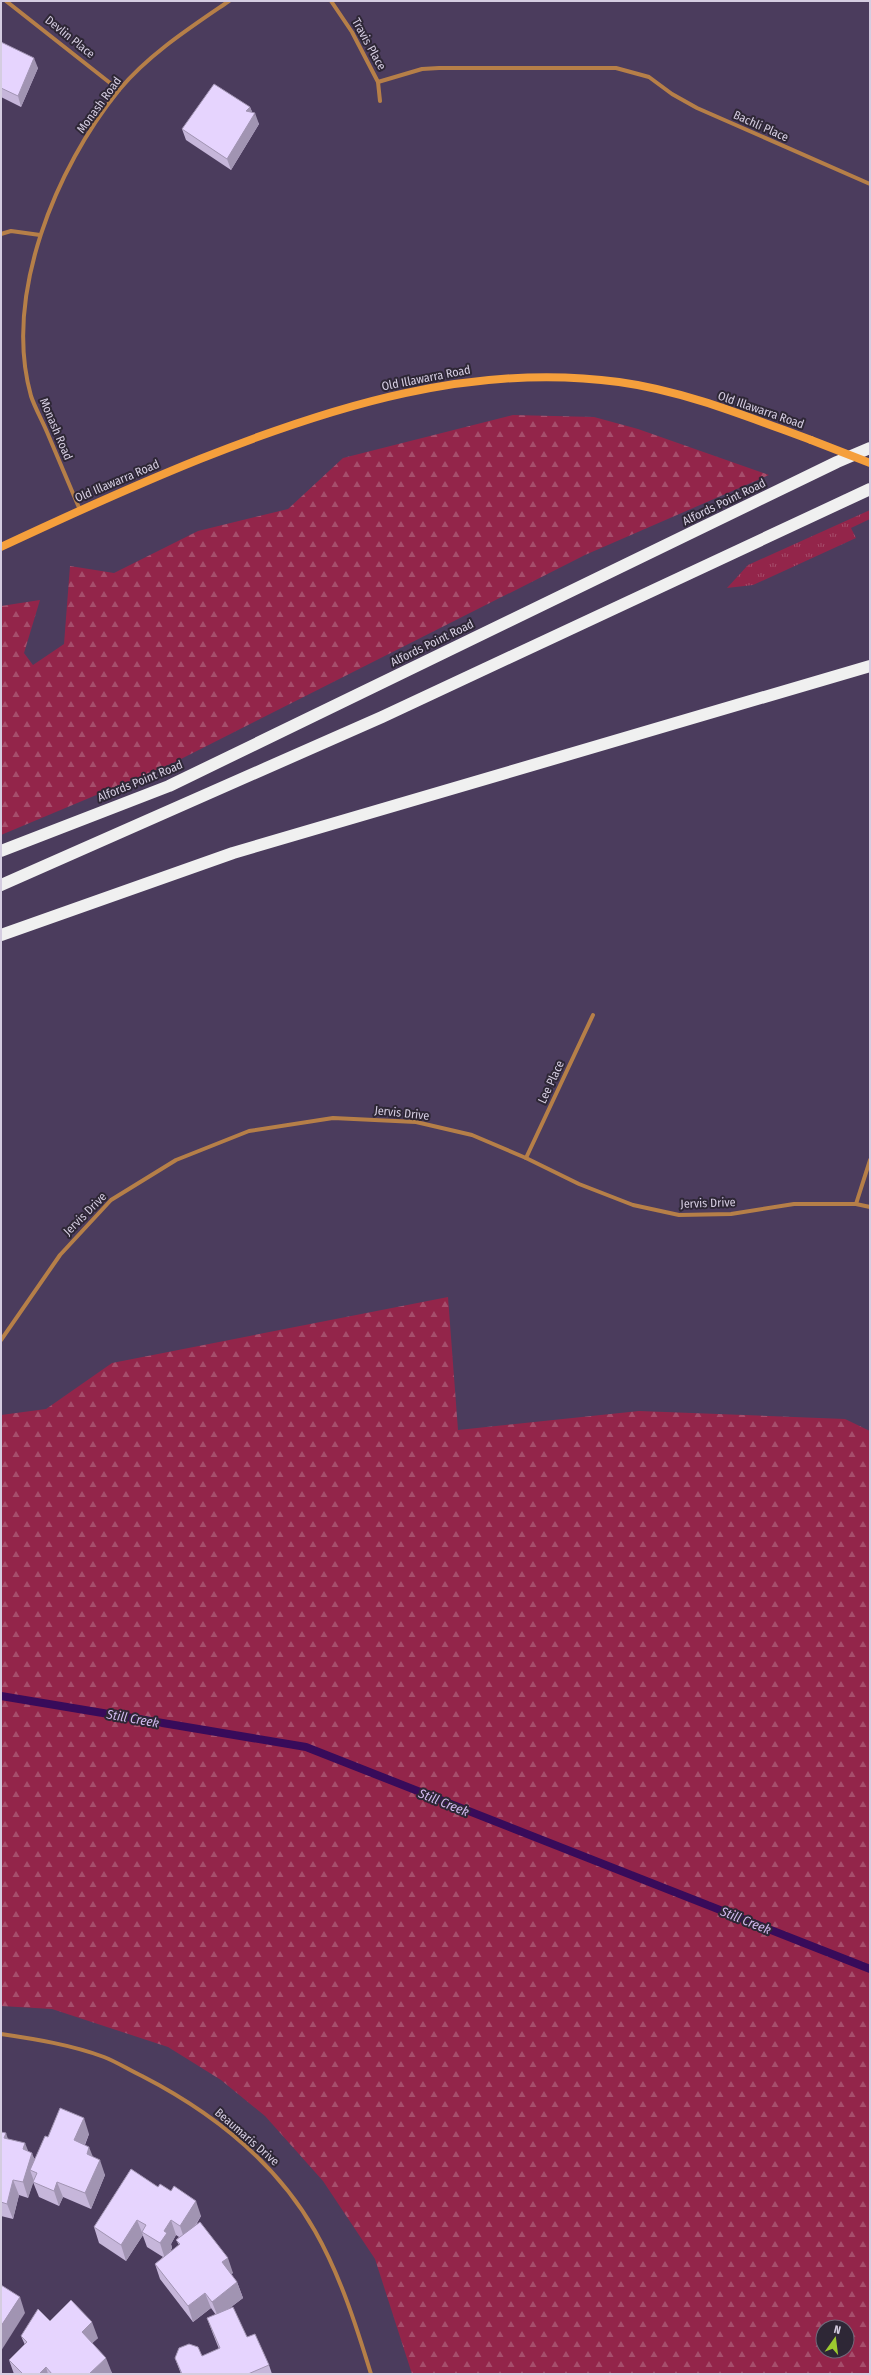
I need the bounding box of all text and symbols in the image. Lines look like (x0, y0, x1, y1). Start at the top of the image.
street label: Devlin Place (42, 13, 98, 61)
street label: Travis Place (349, 16, 389, 72)
street label: Monash Road (74, 74, 124, 136)
street label: Bachli Place (731, 108, 791, 144)
street label: Old Illawarra Road (380, 363, 472, 393)
street label: Old Illawarra Road (716, 389, 806, 431)
street label: Monash Road (37, 396, 75, 462)
street label: Old Illawarra Road (73, 457, 161, 505)
street label: Alfords Point Road (680, 476, 768, 528)
street label: Alfords Point Road (388, 617, 476, 669)
street label: Alfords Point Road (95, 758, 185, 804)
street label: Lee Place (535, 1058, 567, 1106)
street label: Jervis Drive (374, 1103, 430, 1123)
street label: Jervis Drive (61, 1190, 109, 1238)
street label: Jervis Drive (680, 1195, 736, 1211)
water label: Still Creek (105, 1706, 161, 1731)
water label: Still Creek (416, 1785, 472, 1820)
water label: Still Creek (718, 1903, 774, 1938)
street label: Beaumaris Drive (212, 2105, 282, 2169)
north arrow (815, 2319, 855, 2359)
text: N (833, 2323, 842, 2337)

